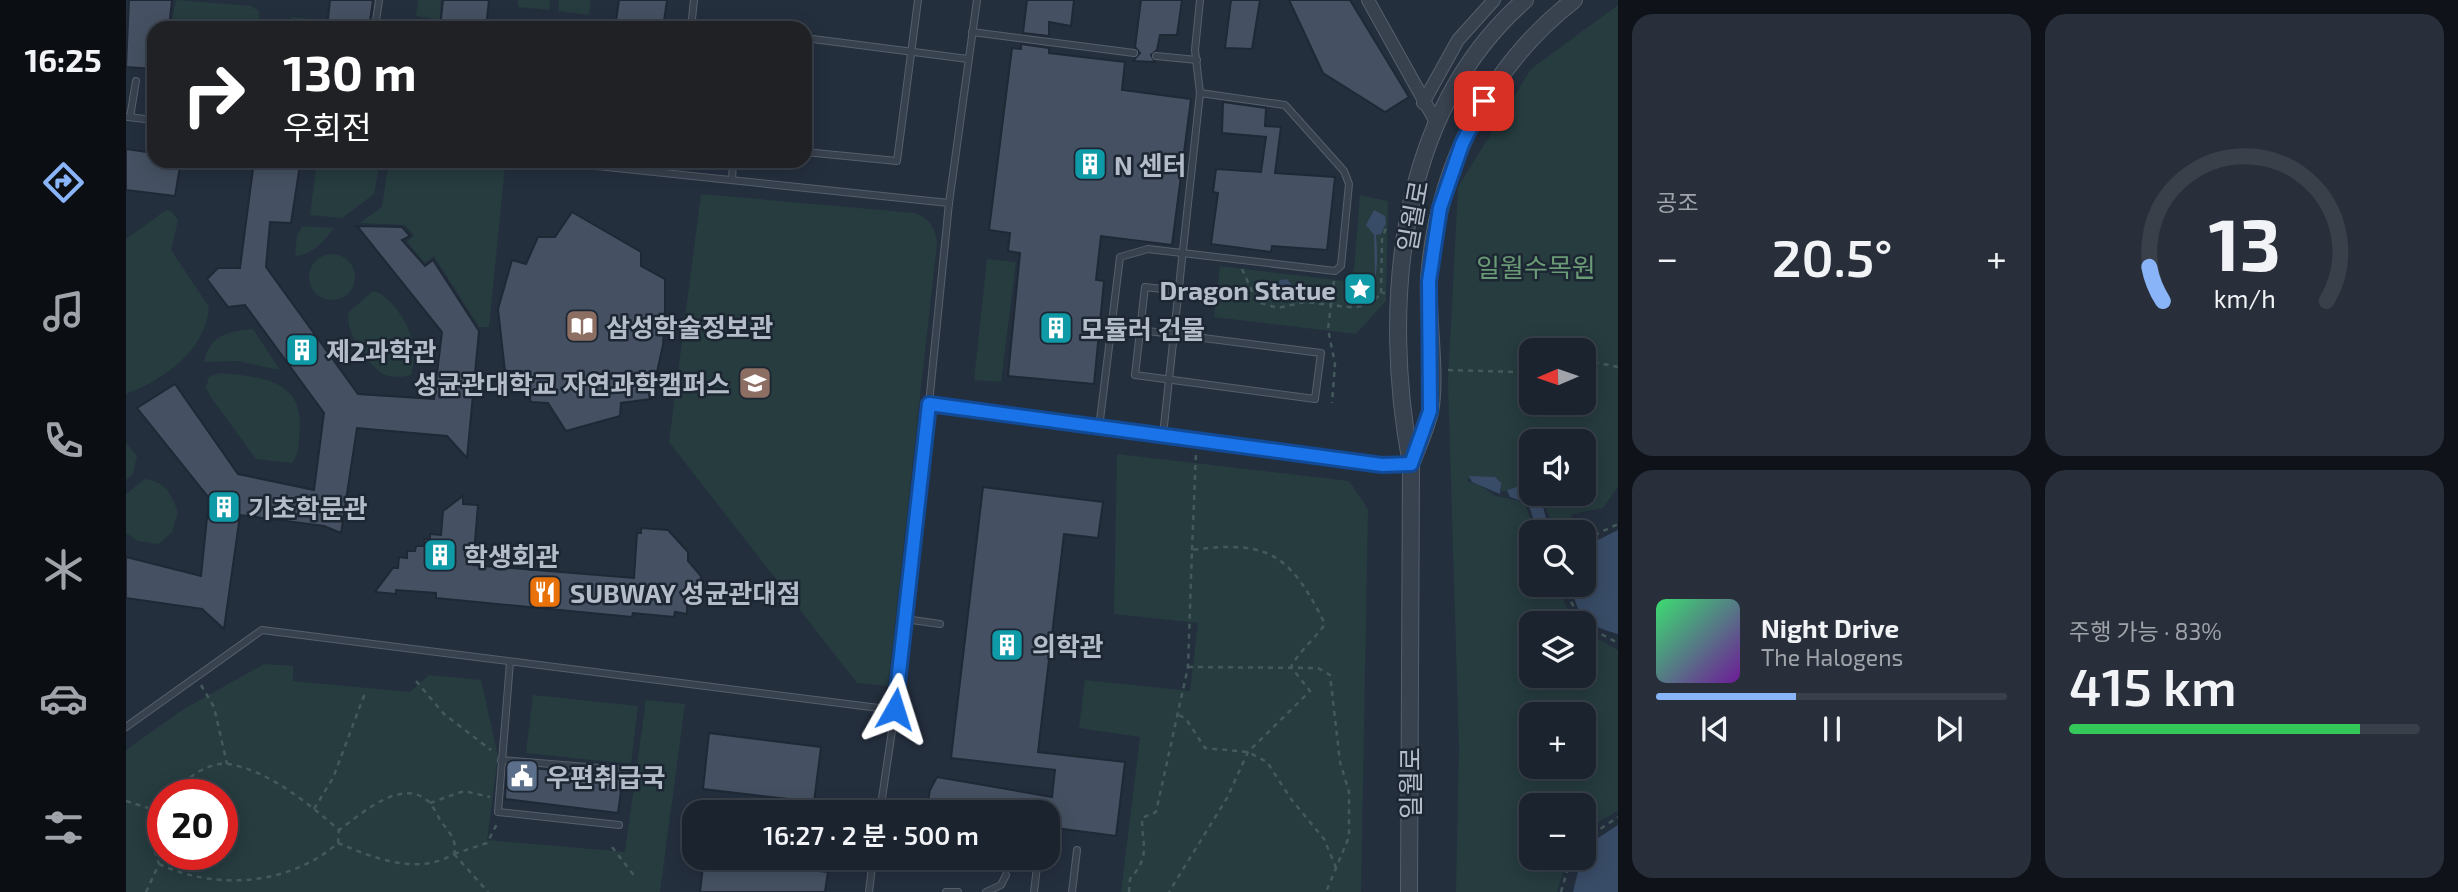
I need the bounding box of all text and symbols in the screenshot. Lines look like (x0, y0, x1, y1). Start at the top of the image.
text: 16:25 (24, 40, 102, 78)
text: 130 m (283, 42, 417, 101)
icon: right (168, 49, 259, 140)
pin (1454, 71, 1514, 131)
icon: arrive (1465, 82, 1503, 120)
text: 우회전 (283, 107, 371, 145)
building icon: N 센터 (1071, 145, 1109, 183)
place label: N 센터 (1114, 149, 1186, 180)
icon: directions (39, 158, 88, 207)
street label: 일월로 (1391, 178, 1433, 254)
text: 공조 (1656, 188, 1698, 216)
text: 13 (2208, 198, 2281, 286)
text: 20.5° (1772, 225, 1893, 287)
text: − (1656, 234, 1678, 280)
text: + (1986, 234, 2007, 280)
park label: 일월수목원 (1476, 251, 1596, 282)
place icon: Dragon Statue (1341, 270, 1379, 308)
place label: Dragon Statue (1159, 274, 1336, 305)
text: km/h (2213, 283, 2276, 313)
icon: music (39, 287, 88, 336)
library icon: 삼성학술정보관 (563, 307, 601, 345)
building icon: 모듈러 건물 (1037, 309, 1075, 347)
place label: 삼성학술정보관 (606, 311, 774, 342)
place label: 모듈러 건물 (1080, 313, 1205, 344)
building icon: 제2과학관 (283, 331, 321, 369)
place label: 제2과학관 (326, 335, 437, 366)
north arrow (1519, 338, 1596, 415)
map controls (1519, 338, 1596, 870)
school or university icon: 성균관대학교 자연과학캠퍼스 (736, 364, 774, 402)
place label: 성균관대학교 자연과학캠퍼스 (413, 368, 730, 399)
icon: phone (39, 416, 88, 465)
button: sound (1519, 429, 1596, 506)
building icon: 기초학문관 (205, 488, 243, 526)
place label: 기초학문관 (248, 492, 368, 523)
button: search (1519, 520, 1596, 597)
building icon: 학생회관 (421, 536, 459, 574)
place label: 학생회관 (464, 540, 560, 571)
icon: climate (39, 545, 88, 594)
restaurant icon: SUBWAY 성균관대점 (526, 573, 564, 611)
place label: SUBWAY 성균관대점 (570, 577, 800, 608)
button: layers (1519, 611, 1596, 688)
text: Night Drive (1761, 612, 1899, 643)
text: 주행 가능 · 83% (2069, 617, 2222, 645)
building icon: 의학관 (988, 626, 1026, 664)
place label: 의학관 (1032, 630, 1104, 661)
text: The Halogens (1761, 643, 1903, 671)
text: 415 km (2069, 654, 2237, 716)
position arrow (858, 672, 932, 746)
icon: car (39, 674, 88, 723)
button: + (1519, 702, 1596, 779)
icon: previous (1696, 710, 1734, 748)
icon: pause (1813, 710, 1851, 748)
icon: next (1930, 710, 1968, 748)
street label: 일월로 (1394, 747, 1425, 819)
public building icon: 우편취급국 (503, 757, 541, 795)
place label: 우편취급국 (546, 761, 666, 792)
speed limit sign: 20 (147, 779, 238, 870)
button: − (1519, 793, 1596, 870)
icon: filters (39, 803, 88, 852)
text: 16:27 · 2 분 · 500 m (763, 819, 979, 850)

